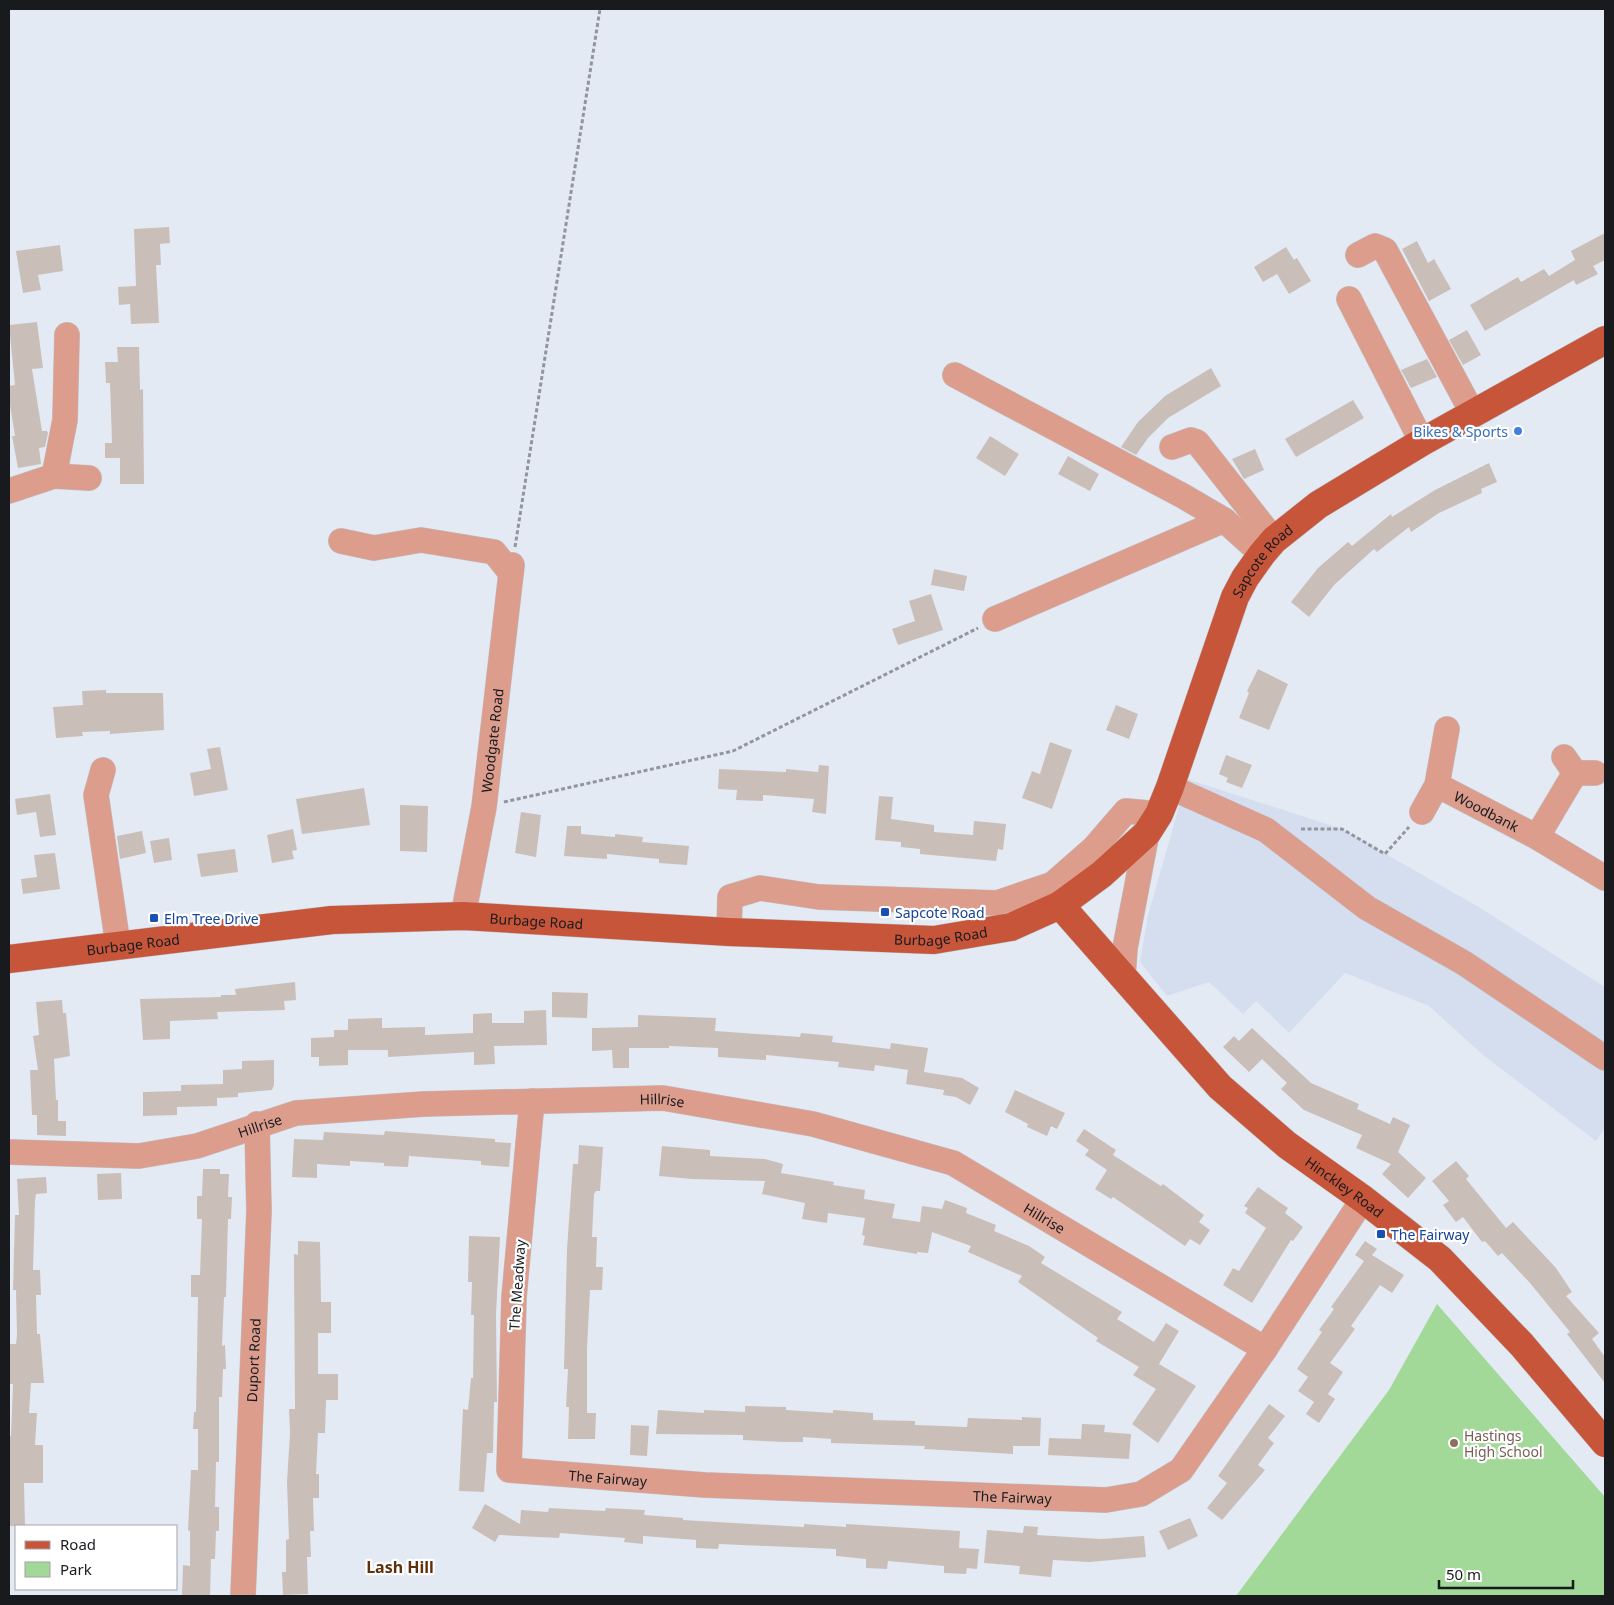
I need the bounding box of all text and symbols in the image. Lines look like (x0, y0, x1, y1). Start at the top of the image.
place label: Bikes & Sports (1413, 422, 1508, 441)
marker: Bikes & Sports (1512, 425, 1524, 437)
street label: Sapcote Road (1227, 519, 1296, 601)
street label: Woodgate Road (476, 687, 507, 794)
street label: Woodbank (1451, 786, 1523, 836)
place label: Sapcote Road (895, 903, 985, 922)
marker: Sapcote Road (879, 906, 891, 918)
street label: Burbage Road (489, 908, 584, 933)
place label: Elm Tree Drive (164, 909, 259, 928)
marker: Elm Tree Drive (148, 912, 160, 924)
street label: Burbage Road (894, 922, 989, 949)
street label: Burbage Road (85, 929, 181, 959)
street label: Hillrise (639, 1088, 686, 1111)
street label: Hillrise (235, 1109, 284, 1141)
street label: Hinckley Road (1302, 1152, 1388, 1221)
street label: Hillrise (1020, 1198, 1069, 1237)
place label: The Fairway (1391, 1225, 1470, 1244)
marker: The Fairway (1375, 1228, 1387, 1240)
street label: The Meadway (504, 1238, 530, 1331)
street label: Duport Road (242, 1318, 264, 1403)
place label: Hastings High School (1464, 1426, 1543, 1461)
marker: Hastings High School (1448, 1437, 1460, 1449)
street label: The Fairway (568, 1465, 649, 1490)
street label: The Fairway (973, 1486, 1053, 1507)
legend (15, 1525, 178, 1590)
text: Road (60, 1534, 96, 1554)
district label: Lash Hill (366, 1556, 434, 1578)
scale bar (1439, 1558, 1573, 1590)
text: Park (60, 1559, 92, 1579)
text: 50 m (1446, 1564, 1481, 1584)

